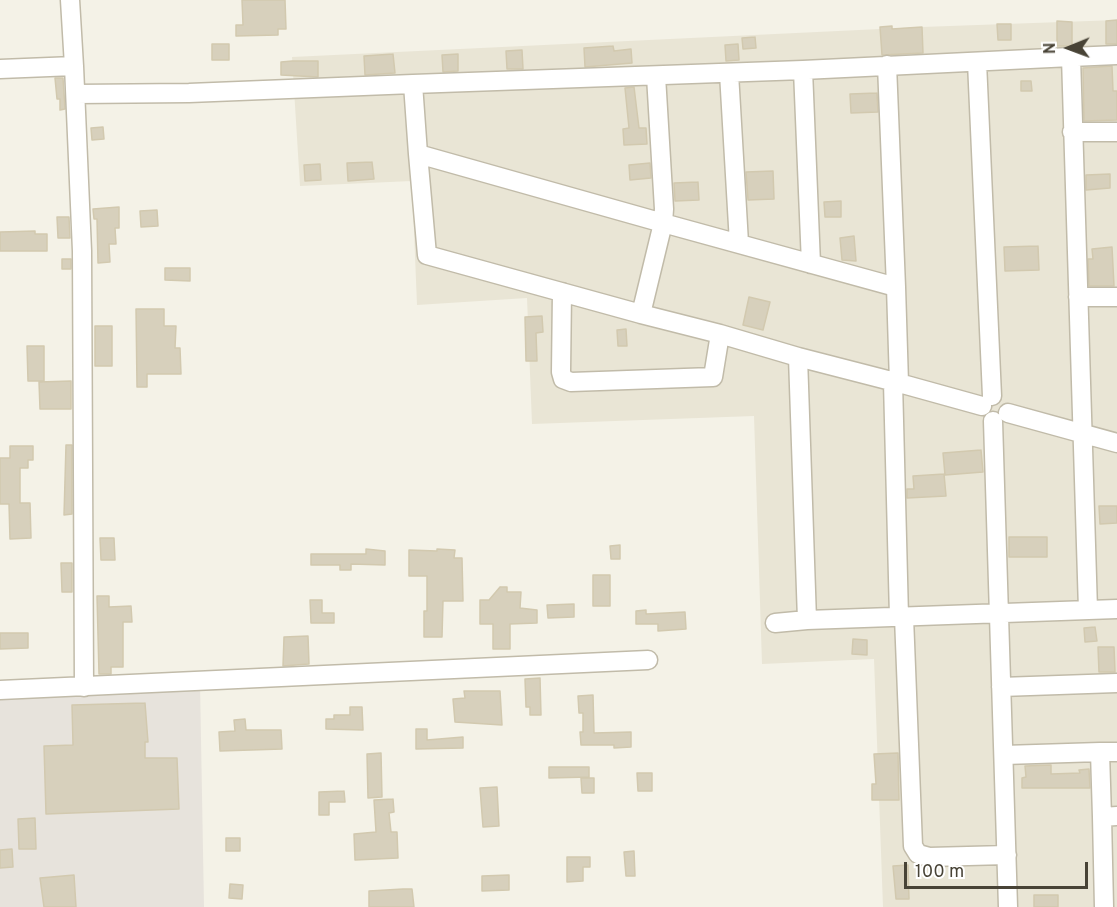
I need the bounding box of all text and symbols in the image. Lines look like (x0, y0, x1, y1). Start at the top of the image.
north arrow (1039, 18, 1099, 78)
text: N (1041, 42, 1061, 54)
scale bar (907, 850, 1092, 888)
text: 100 m (915, 861, 964, 884)

